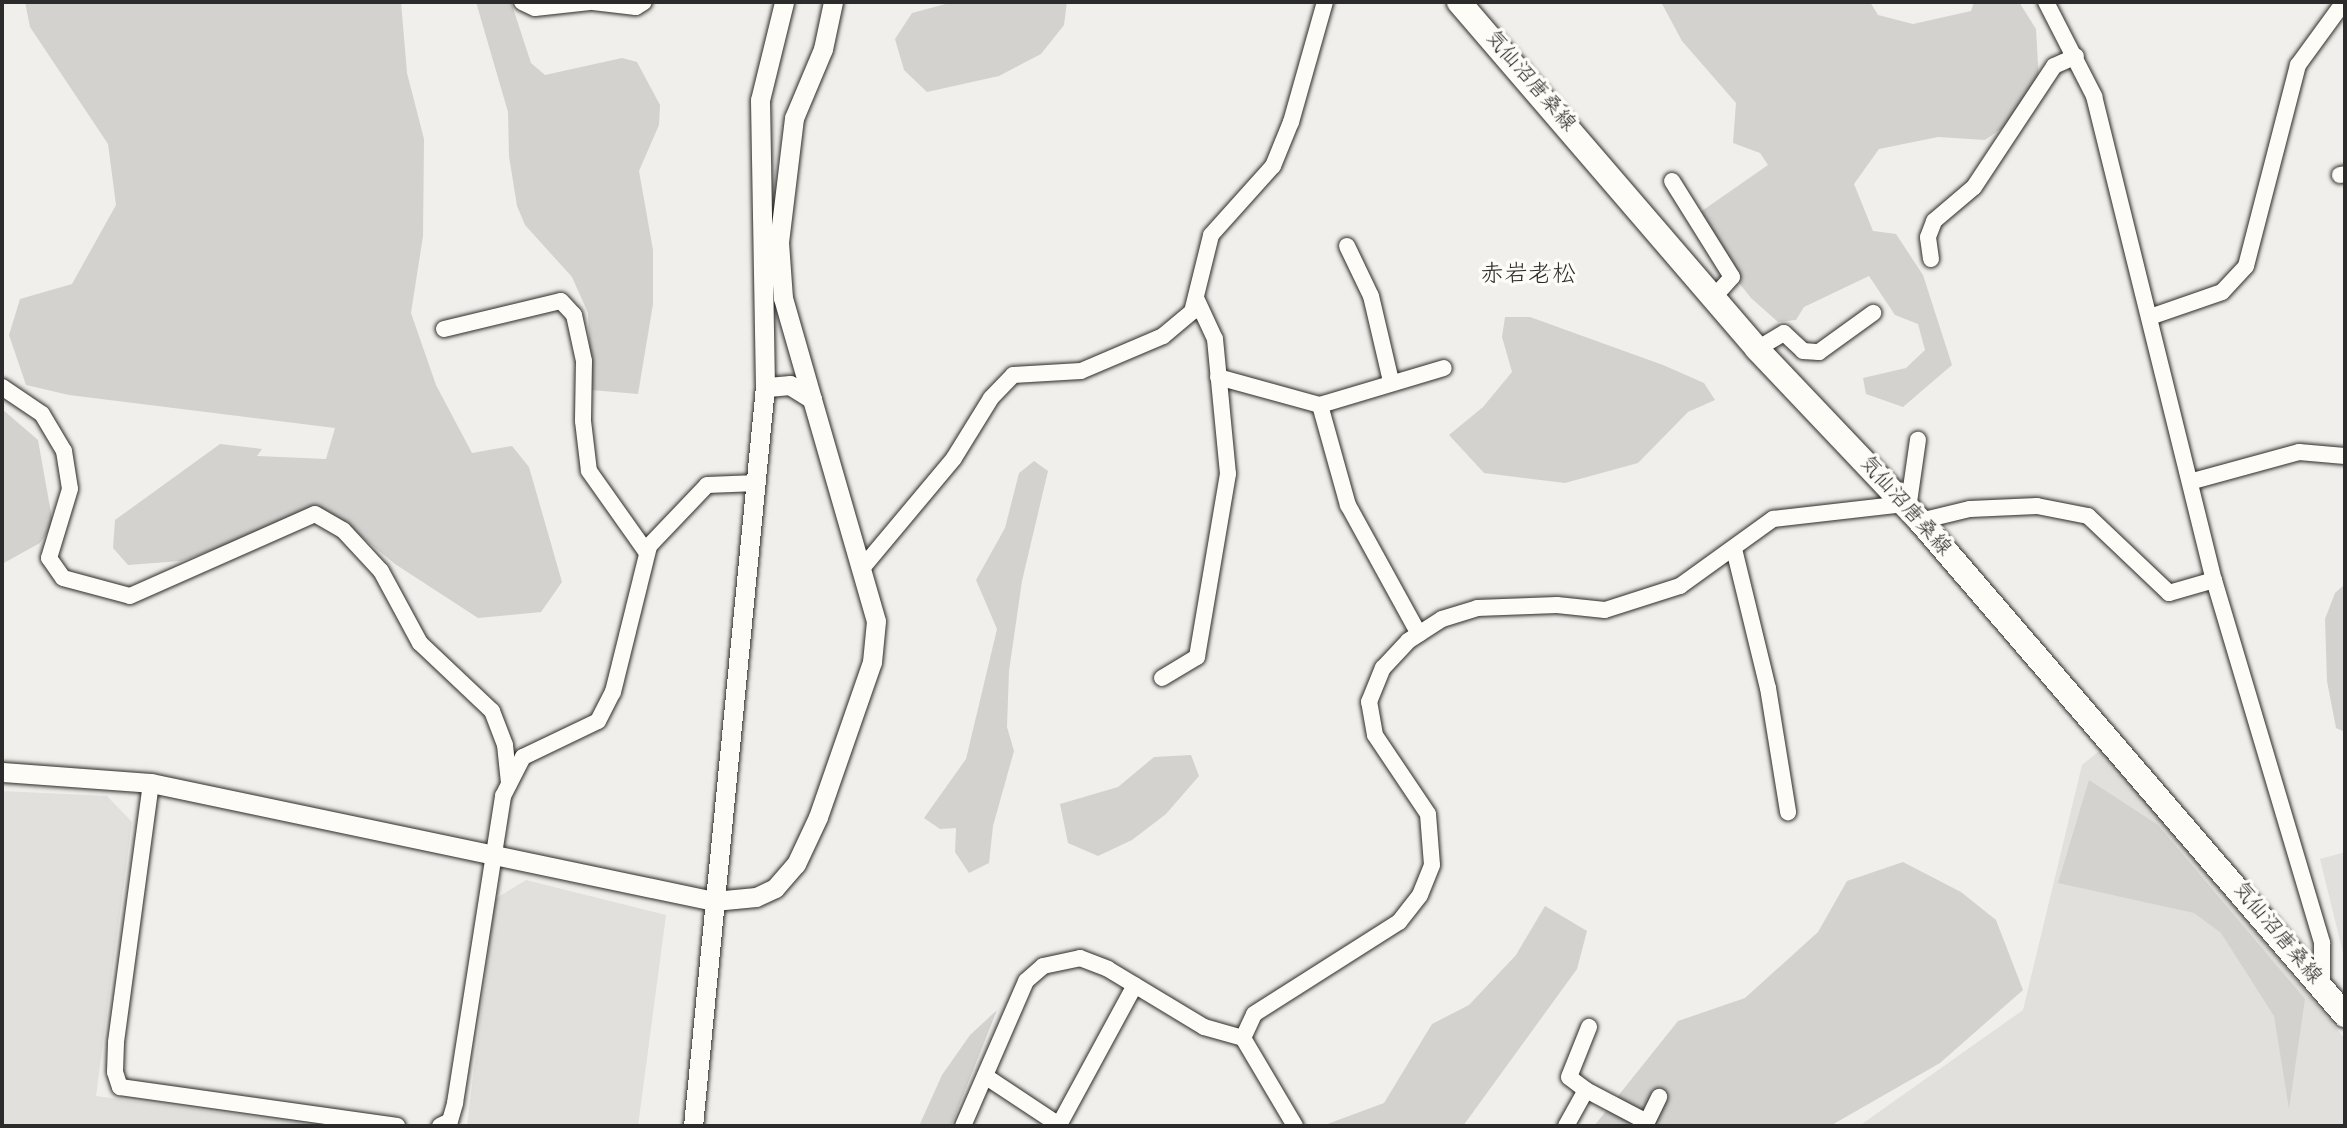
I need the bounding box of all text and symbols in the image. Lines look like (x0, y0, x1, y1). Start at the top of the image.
street label: 気仙沼唐桑線 (1478, 26, 1580, 138)
district label: 赤岩老松 (1480, 263, 1576, 291)
street label: 気仙沼唐桑線 (1852, 452, 1956, 562)
street label: 気仙沼唐桑線 (2226, 878, 2326, 990)

